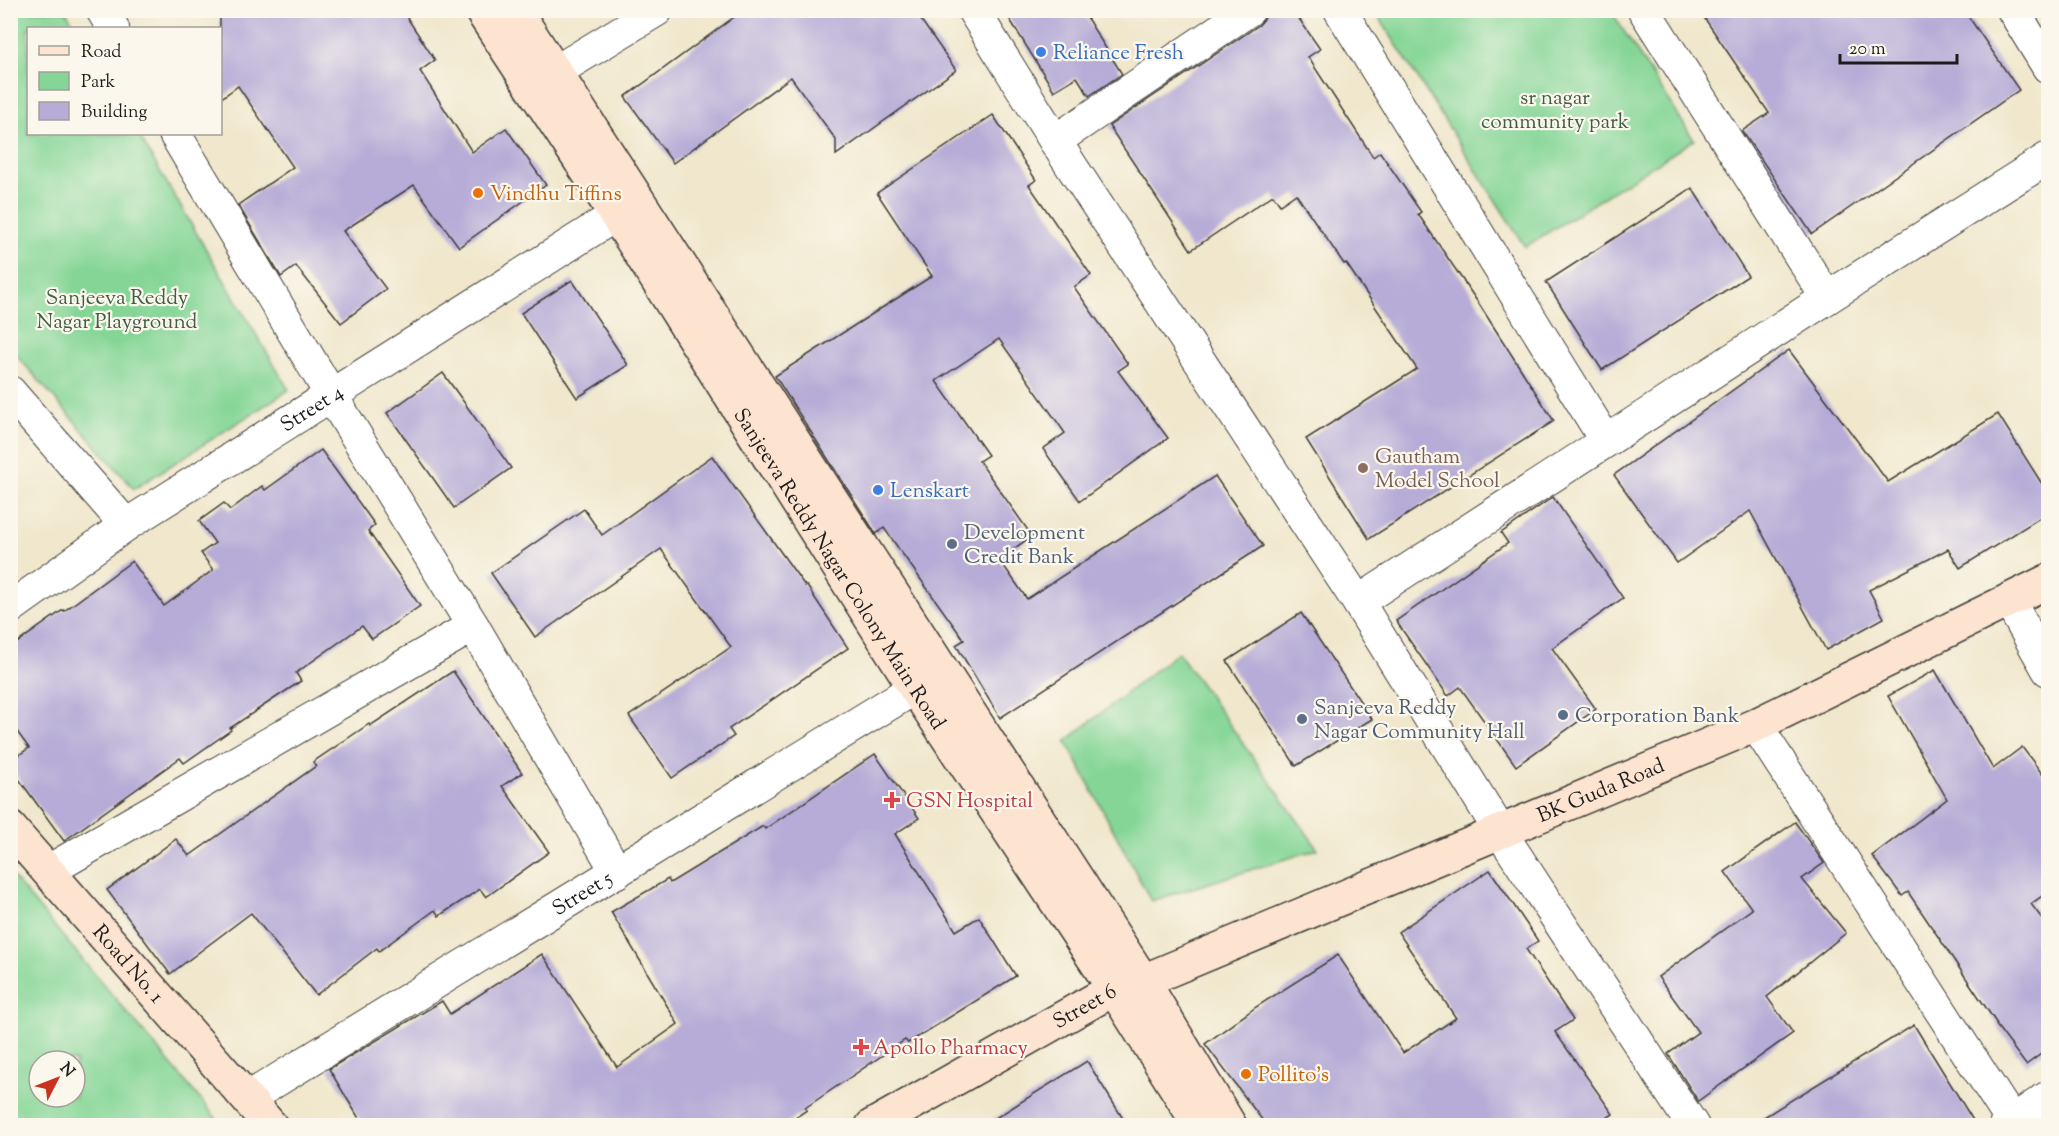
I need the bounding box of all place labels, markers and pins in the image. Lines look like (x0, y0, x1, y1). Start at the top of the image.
place label: Reliance Fresh (1053, 39, 1184, 69)
marker: Reliance Fresh (1034, 45, 1048, 59)
place label: Vindhu Tiffins (490, 180, 622, 210)
marker: Vindhu Tiffins (471, 186, 485, 200)
place label: Gautham Model School (1375, 443, 1500, 497)
marker: Gautham Model School (1356, 461, 1370, 475)
place label: Lenskart (890, 477, 969, 507)
marker: Lenskart (871, 483, 885, 497)
place label: Development Credit Bank (964, 519, 1085, 573)
marker: Development Credit Bank (945, 537, 959, 551)
place label: Sanjeeva Reddy Nagar Community Hall (1314, 694, 1525, 748)
place label: Corporation Bank (1575, 702, 1740, 732)
marker: Corporation Bank (1556, 708, 1570, 722)
marker: Sanjeeva Reddy Nagar Community Hall (1295, 712, 1309, 726)
place label: GSN Hospital (906, 787, 1033, 817)
marker: GSN Hospital (883, 791, 901, 809)
place label: Apollo Pharmacy (873, 1034, 1028, 1064)
marker: Apollo Pharmacy (854, 1040, 868, 1054)
place label: Pollito's (1258, 1061, 1329, 1091)
marker: Pollito's (1239, 1067, 1253, 1081)

